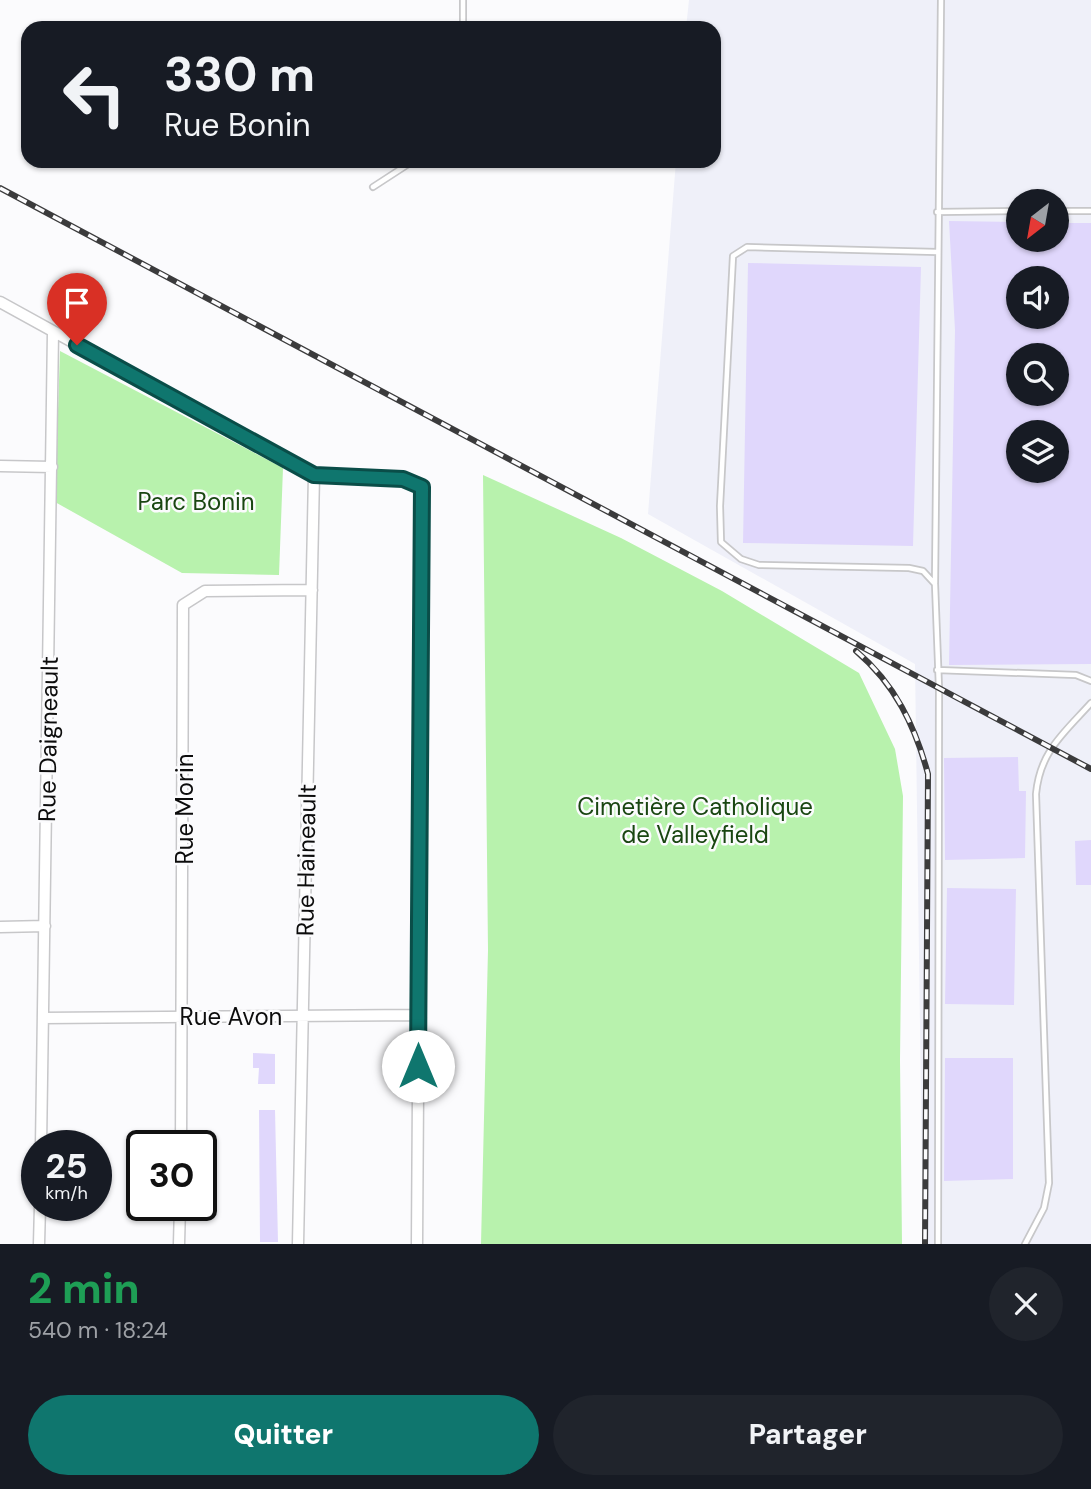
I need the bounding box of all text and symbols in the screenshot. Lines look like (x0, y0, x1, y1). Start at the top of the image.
text: 330 m (164, 42, 315, 106)
icon: left (49, 49, 140, 140)
text: Rue Bonin (164, 104, 311, 146)
north arrow (1006, 189, 1069, 252)
map controls (1006, 189, 1069, 483)
button: sound (1006, 266, 1069, 329)
pin (47, 273, 107, 345)
icon: arrive (58, 284, 96, 322)
button: search (1006, 343, 1069, 406)
button: layers (1006, 420, 1069, 483)
park label: Parc Bonin (138, 486, 254, 517)
street label: Rue Daigneault (31, 656, 65, 822)
street label: Rue Morin (169, 754, 200, 864)
street label: Rue Haineault (289, 784, 323, 936)
park label: Cimetière Catholique de Valleyfield (577, 791, 813, 850)
street label: Rue Avon (180, 1001, 282, 1032)
position arrow (381, 1029, 455, 1103)
speed limit sign: 30 (126, 1130, 217, 1221)
text: 25 (46, 1143, 87, 1189)
text: km/h (45, 1181, 88, 1205)
text: 2 min (28, 1261, 139, 1316)
button: close (989, 1267, 1063, 1341)
text: 540 m · 18:24 (28, 1315, 168, 1345)
button: Quitter (28, 1395, 539, 1475)
button: Partager (553, 1395, 1063, 1475)

